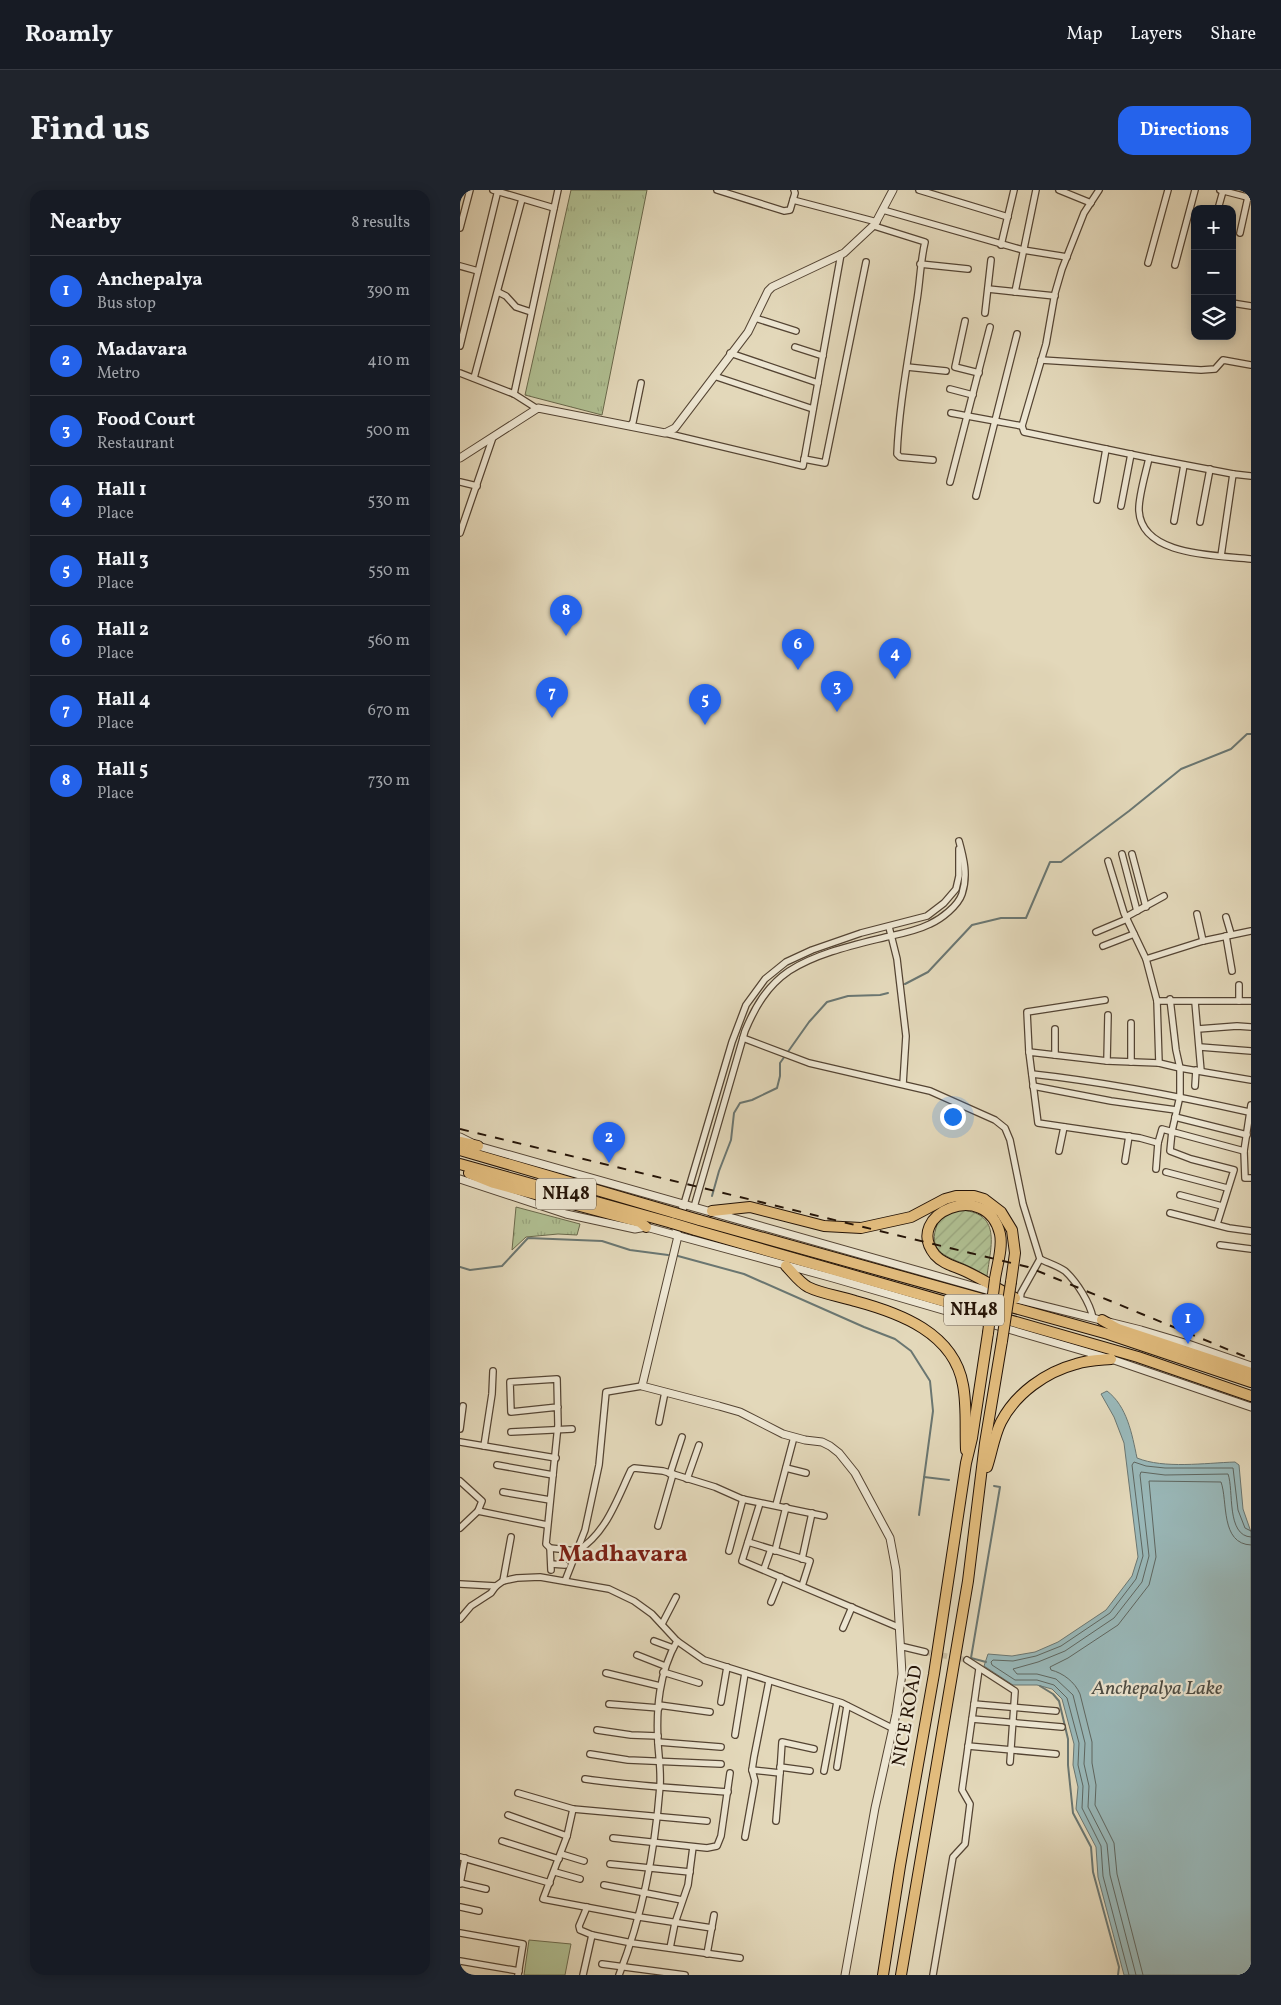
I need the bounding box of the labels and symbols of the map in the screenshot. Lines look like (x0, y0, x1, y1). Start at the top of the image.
pin: 8 (550, 595, 582, 636)
pin: 6 (782, 629, 814, 670)
pin: 4 (879, 638, 911, 679)
pin: 3 (821, 671, 853, 712)
pin: 7 (536, 677, 568, 718)
pin: 5 (689, 684, 721, 725)
your location (940, 1104, 966, 1130)
pin: 2 (593, 1122, 625, 1163)
road number: NH48 (536, 1179, 596, 1210)
road number: NH48 (944, 1294, 1004, 1326)
pin: 1 (1172, 1303, 1204, 1344)
district label: Madhavara (558, 1538, 688, 1572)
street label: NICE ROAD (886, 1663, 930, 1769)
water label: Anchepalya Lake (1091, 1675, 1223, 1703)

